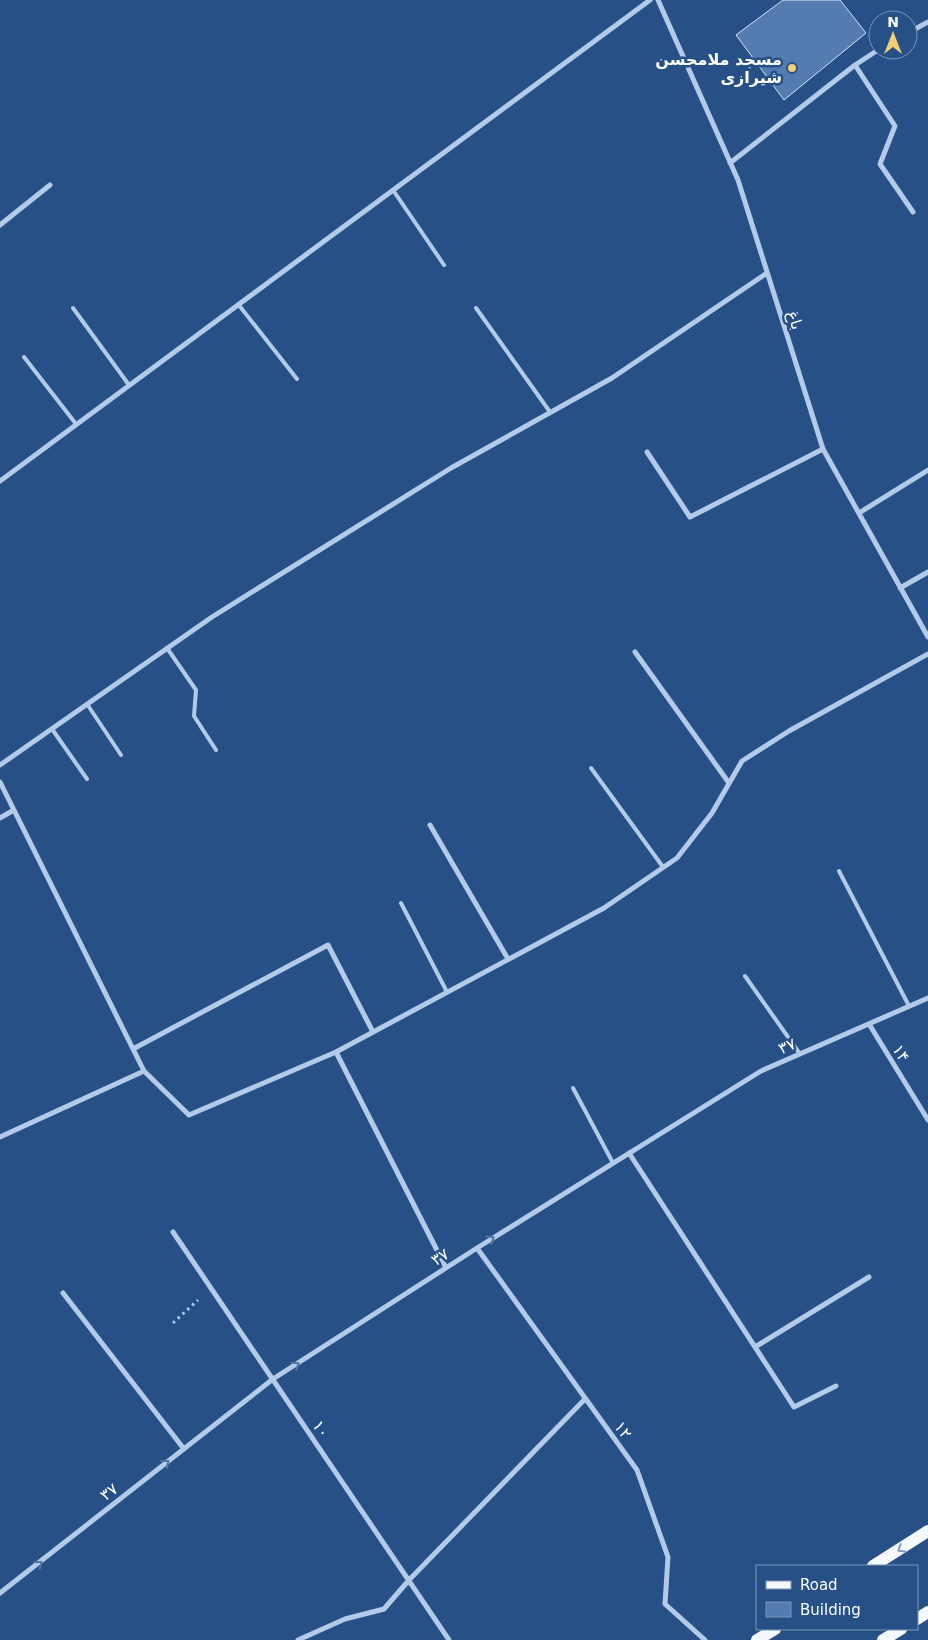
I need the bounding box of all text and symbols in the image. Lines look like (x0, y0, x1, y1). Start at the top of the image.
north arrow (868, 10, 918, 60)
text: N (887, 14, 899, 30)
place label: مسجد ملامحسن شیرازی (655, 50, 782, 87)
marker: مسجد ملامحسن شیرازی (786, 62, 798, 74)
street label: باغ (782, 308, 807, 332)
street label: ۳۷ (775, 1034, 799, 1058)
street label: ۱۴ (888, 1041, 914, 1065)
one-way arrow (486, 1236, 495, 1246)
street label: ۳۷ (428, 1244, 453, 1270)
one-way arrow (290, 1361, 299, 1371)
street label: ۱۰ (308, 1417, 334, 1441)
street label: ۱۲ (610, 1417, 636, 1443)
one-way arrow (161, 1460, 170, 1469)
street label: ۳۷ (96, 1479, 122, 1505)
one-way arrow (897, 1543, 906, 1552)
one-way arrow (33, 1561, 42, 1569)
legend (756, 1565, 918, 1630)
text: Road (800, 1576, 838, 1594)
text: Building (800, 1601, 861, 1619)

